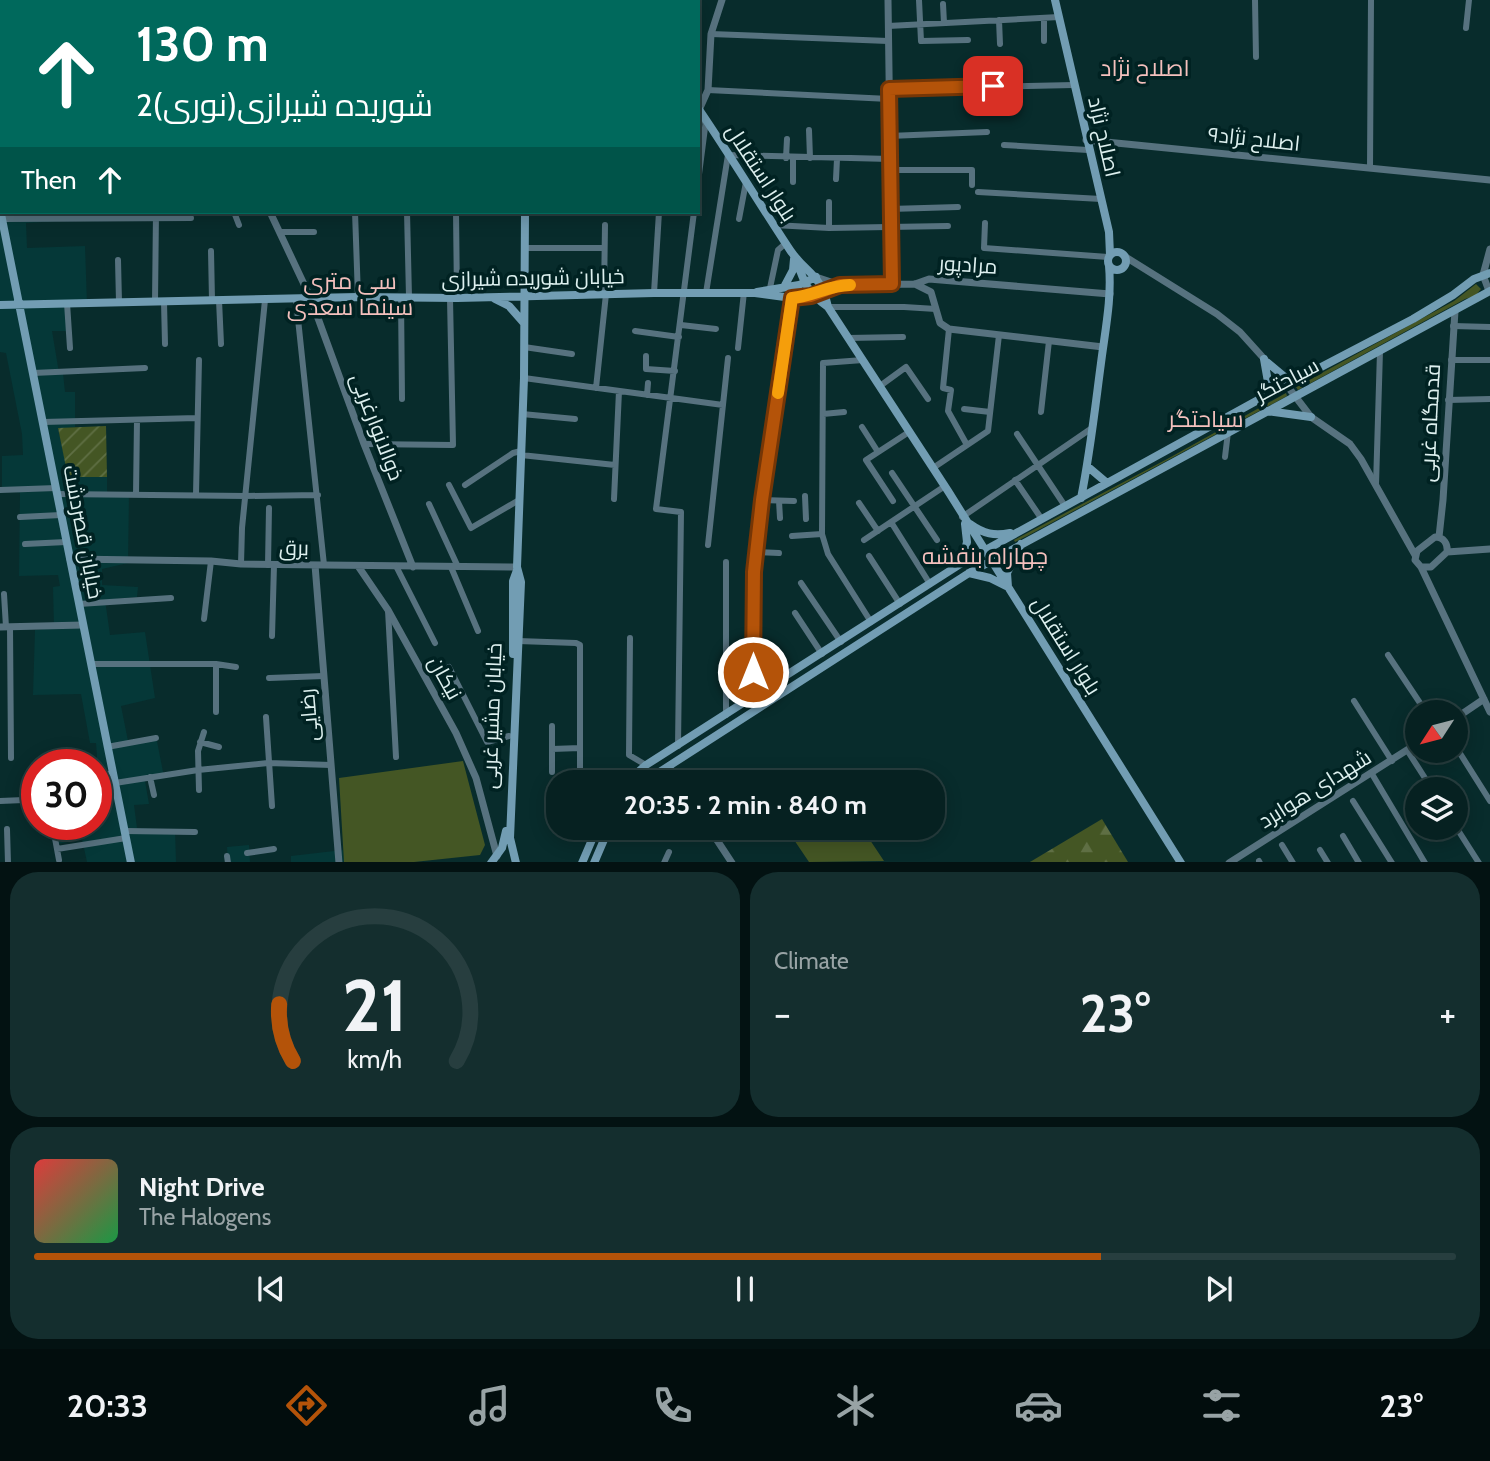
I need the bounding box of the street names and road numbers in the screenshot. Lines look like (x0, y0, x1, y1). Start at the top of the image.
street label: اصلاح نژاد (1081, 94, 1126, 180)
street label: بلوار استقلال (720, 119, 802, 227)
street label: اصلاح نژاد۹ (1207, 121, 1301, 158)
street label: مرادپور (937, 250, 998, 281)
street label: خیابان شوریده شیرازی (441, 263, 625, 293)
street label: سیاحتگر (1250, 352, 1323, 407)
street label: قدمگاه غربی (1414, 363, 1446, 483)
street label: ذوالانوارغربی (345, 370, 409, 484)
street label: خیابان قصردشت (57, 463, 109, 601)
street label: برق (279, 535, 309, 561)
street label: بلوار استقلال (1026, 592, 1106, 700)
street label: خیابان مشیر غربی (476, 642, 508, 790)
street label: نیکان (423, 652, 467, 704)
street label: رضایی (294, 687, 324, 743)
street label: شهدای هوابرد (1254, 744, 1376, 834)

